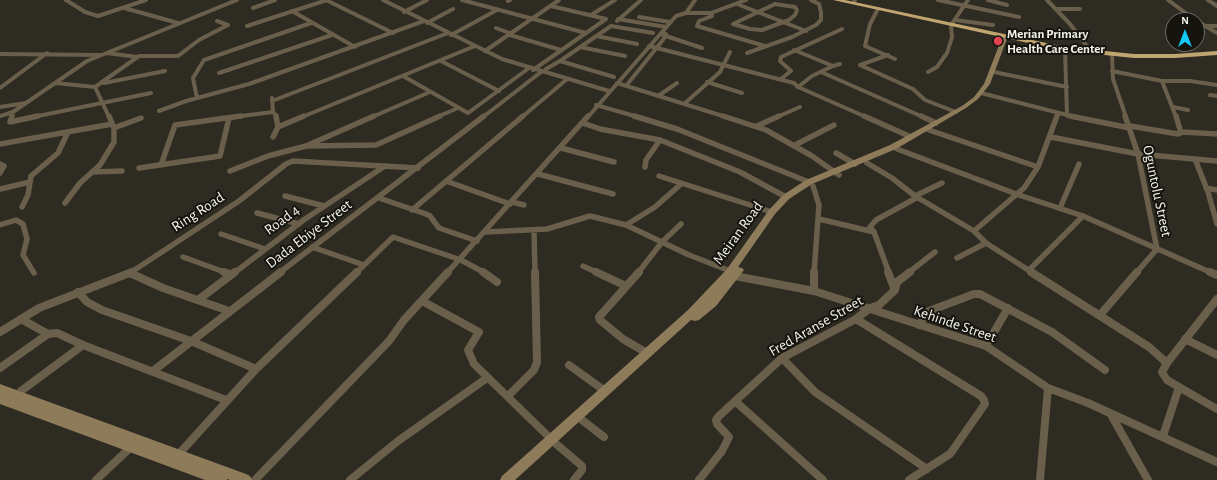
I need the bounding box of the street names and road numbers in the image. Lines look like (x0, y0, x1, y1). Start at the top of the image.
street label: Oguntolu Street (1139, 144, 1175, 238)
street label: Ring Road (168, 188, 228, 236)
street label: Dada Ebiye Street (262, 196, 356, 272)
street label: Meiran Road (709, 198, 767, 268)
street label: Road 4 (261, 201, 303, 239)
street label: Fred Aranse Street (766, 292, 866, 360)
street label: Kehinde Street (911, 301, 999, 347)

